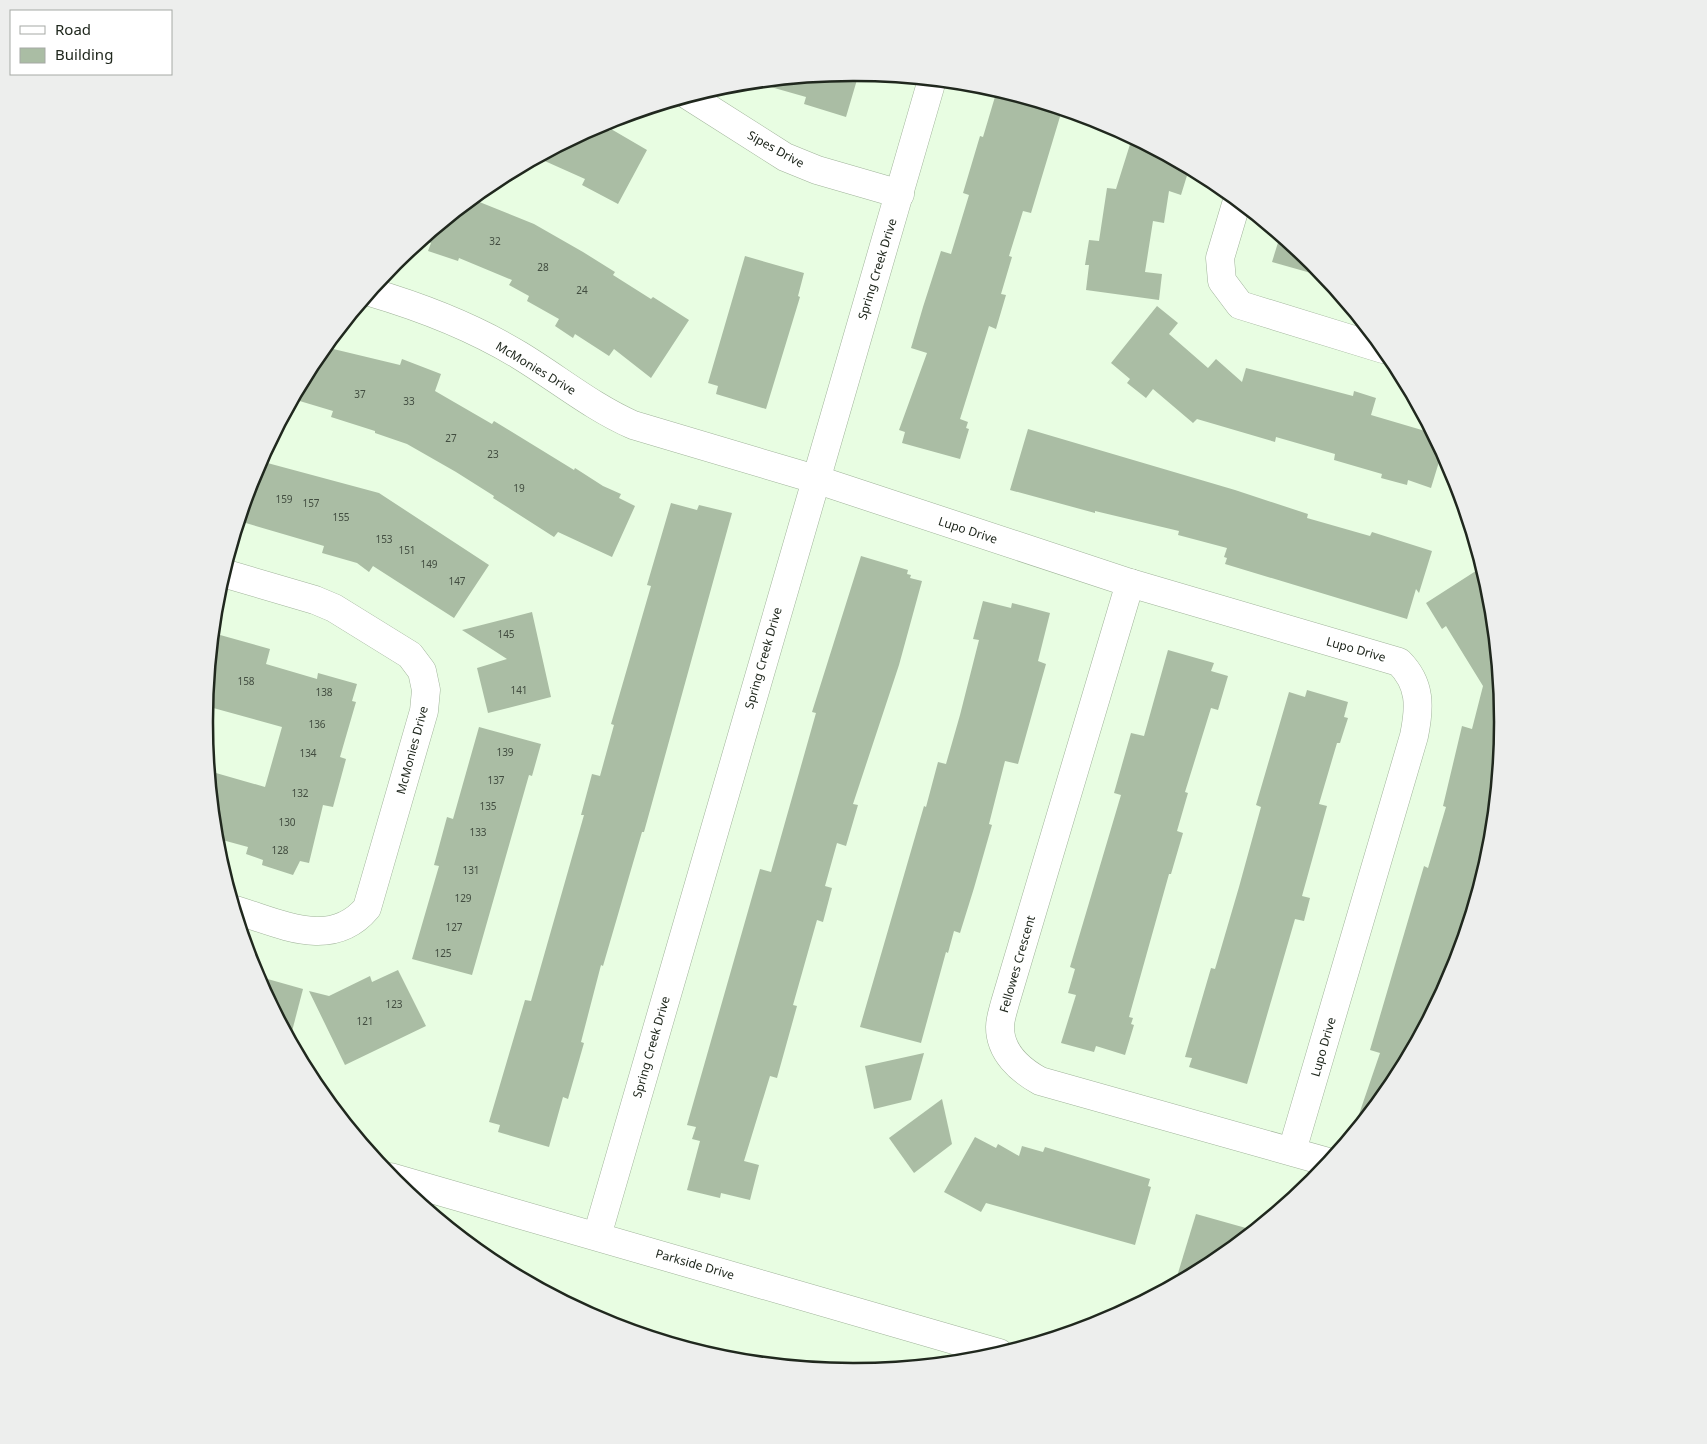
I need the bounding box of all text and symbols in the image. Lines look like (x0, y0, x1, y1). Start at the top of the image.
legend (10, 10, 172, 75)
text: Road (55, 19, 91, 39)
text: Building (55, 44, 113, 64)
street label: Sipes Drive (745, 126, 808, 172)
street label: Spring Creek Drive (854, 216, 901, 322)
house number: 32 (489, 234, 501, 248)
house number: 28 (537, 260, 549, 274)
house number: 24 (576, 283, 588, 297)
street label: McMonies Drive (493, 337, 579, 399)
house number: 37 (354, 387, 366, 401)
house number: 33 (403, 394, 415, 408)
house number: 27 (445, 431, 457, 445)
house number: 23 (487, 447, 499, 461)
house number: 19 (513, 481, 525, 495)
house number: 159 (275, 492, 293, 506)
house number: 157 (302, 496, 320, 510)
house number: 155 (332, 510, 350, 524)
street label: Lupo Drive (936, 512, 1000, 548)
house number: 153 (375, 532, 393, 546)
house number: 151 (398, 543, 416, 557)
house number: 149 (420, 557, 438, 571)
house number: 147 (448, 574, 466, 588)
street label: Spring Creek Drive (740, 605, 786, 711)
house number: 145 (497, 627, 515, 641)
street label: Lupo Drive (1324, 632, 1388, 666)
house number: 158 (237, 674, 255, 688)
house number: 141 (510, 683, 528, 697)
house number: 138 (315, 685, 333, 699)
street label: McMonies Drive (392, 704, 432, 796)
house number: 136 (308, 717, 326, 731)
house number: 139 (496, 745, 514, 759)
house number: 134 (299, 746, 317, 760)
house number: 137 (487, 773, 505, 787)
house number: 132 (291, 786, 309, 800)
house number: 135 (479, 799, 497, 813)
house number: 130 (278, 815, 296, 829)
house number: 133 (469, 825, 487, 839)
house number: 128 (271, 843, 289, 857)
house number: 131 (462, 863, 480, 877)
house number: 129 (454, 891, 472, 905)
street label: Fellowes Crescent (995, 913, 1039, 1015)
house number: 127 (445, 920, 463, 934)
house number: 125 (434, 946, 452, 960)
street label: Spring Creek Drive (628, 994, 674, 1100)
house number: 123 (385, 997, 403, 1011)
house number: 121 (356, 1014, 374, 1028)
street label: Lupo Drive (1306, 1015, 1340, 1079)
street label: Parkside Drive (654, 1245, 737, 1283)

